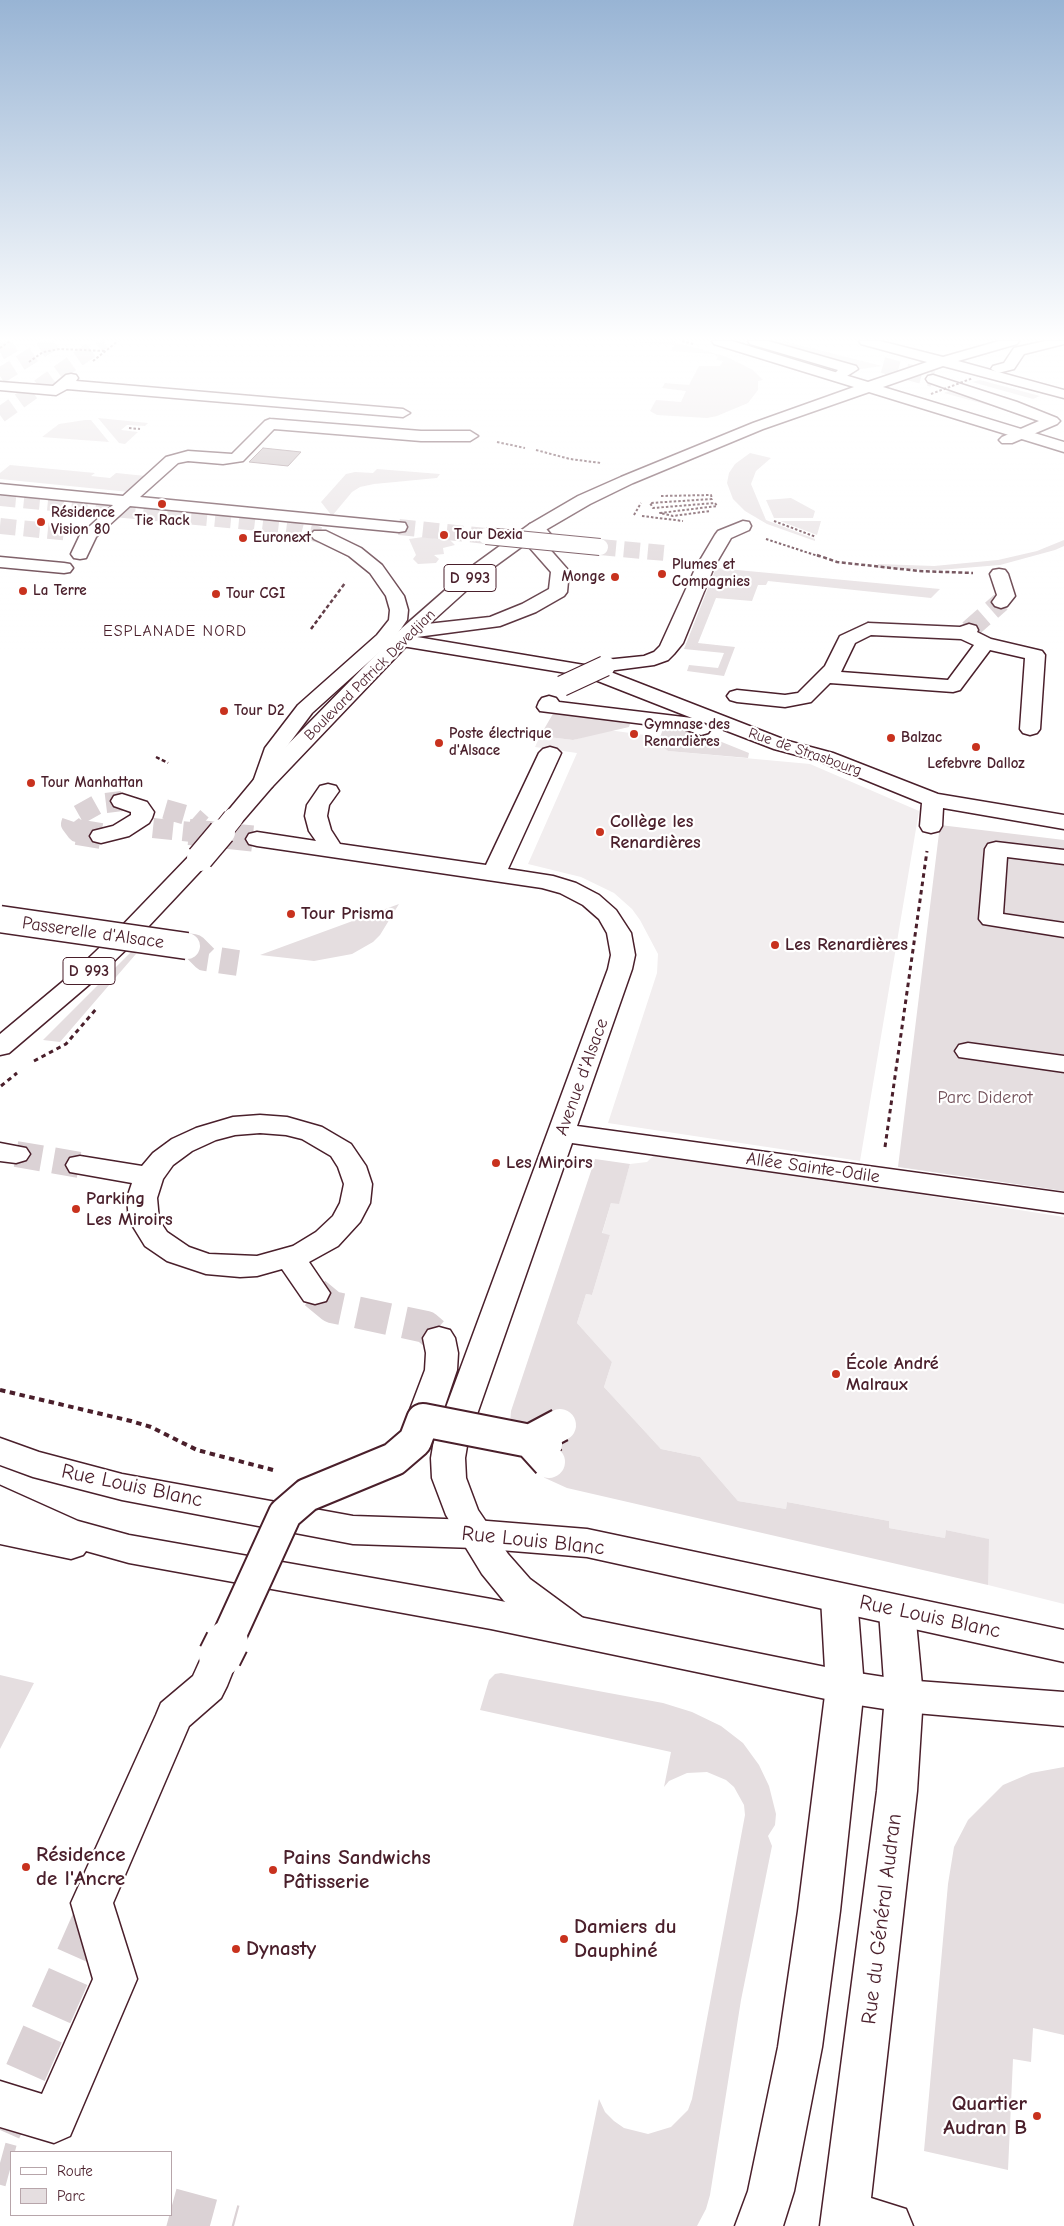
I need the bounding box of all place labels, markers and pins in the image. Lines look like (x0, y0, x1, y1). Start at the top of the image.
marker: Tie Rack (156, 498, 168, 510)
place label: Résidence Vision 80 (51, 504, 115, 539)
place label: Tie Rack (135, 512, 189, 530)
marker: Résidence Vision 80 (35, 516, 47, 528)
place label: Tour Dexia (454, 526, 523, 544)
place label: Euronext (253, 529, 311, 547)
marker: Tour Dexia (438, 529, 450, 541)
marker: Euronext (237, 532, 249, 544)
place label: Plumes et Compagnies (672, 556, 750, 591)
place label: Monge (561, 568, 605, 586)
marker: Plumes et Compagnies (656, 568, 668, 580)
marker: Monge (609, 571, 621, 583)
place label: La Terre (33, 582, 87, 600)
marker: La Terre (17, 585, 29, 597)
place label: Tour CGI (226, 585, 285, 603)
marker: Tour CGI (210, 588, 222, 600)
place label: Tour D2 (234, 702, 284, 720)
marker: Tour D2 (218, 705, 230, 717)
place label: Gymnase des Renardières (644, 716, 730, 751)
place label: Poste électrique d'Alsace (449, 725, 551, 760)
marker: Gymnase des Renardières (628, 728, 640, 740)
place label: Balzac (901, 729, 942, 747)
marker: Balzac (885, 732, 897, 744)
marker: Poste électrique d'Alsace (433, 737, 445, 749)
marker: Lefebvre Dalloz (970, 741, 982, 753)
place label: Lefebvre Dalloz (927, 755, 1025, 773)
place label: Tour Manhattan (41, 774, 143, 792)
marker: Tour Manhattan (25, 777, 37, 789)
place label: Collège les Renardières (610, 811, 701, 854)
marker: Collège les Renardières (594, 826, 606, 838)
place label: Tour Prisma (301, 903, 394, 925)
marker: Tour Prisma (285, 908, 297, 920)
place label: Les Renardières (785, 934, 908, 956)
marker: Les Renardières (769, 939, 781, 951)
place label: Les Miroirs (506, 1152, 593, 1174)
marker: Les Miroirs (490, 1157, 502, 1169)
place label: Parking Les Miroirs (86, 1188, 173, 1230)
marker: Parking Les Miroirs (70, 1203, 82, 1215)
place label: École André Malraux (846, 1353, 939, 1396)
marker: École André Malraux (830, 1368, 842, 1380)
place label: Résidence de l'Ancre (36, 1842, 125, 1892)
place label: Pains Sandwichs Pâtisserie (283, 1845, 431, 1895)
marker: Résidence de l'Ancre (20, 1861, 32, 1873)
marker: Pains Sandwichs Pâtisserie (267, 1864, 279, 1876)
place label: Damiers du Dauphiné (574, 1914, 677, 1964)
marker: Damiers du Dauphiné (558, 1933, 570, 1945)
place label: Dynasty (246, 1936, 316, 1962)
marker: Dynasty (230, 1943, 242, 1955)
place label: Quartier Audran B (943, 2091, 1027, 2141)
marker: Quartier Audran B (1031, 2110, 1043, 2122)

